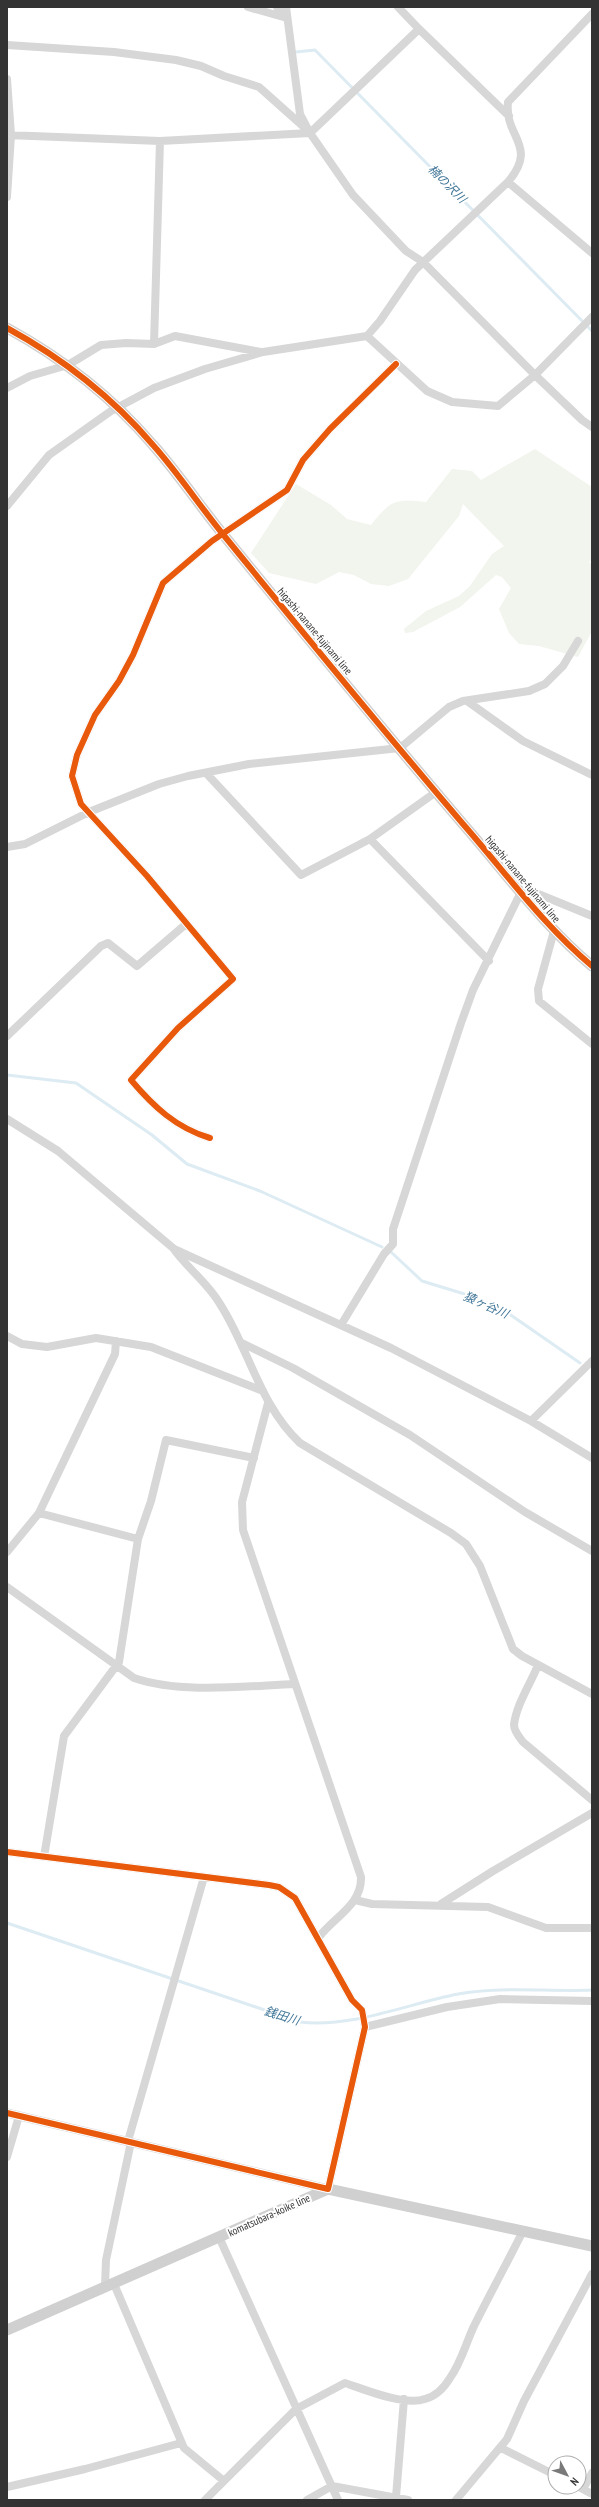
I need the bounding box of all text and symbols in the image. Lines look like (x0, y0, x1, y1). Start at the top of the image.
water label: 楠の沢川 (425, 161, 471, 207)
street label: higashi-nanane-fujinami line (274, 585, 356, 678)
street label: higashi-nanane-fujinami line (482, 833, 564, 926)
water label: 猿ヶ谷川 (461, 1288, 513, 1322)
water label: 銭田川 (263, 2003, 303, 2029)
street label: komatsubara-koike line (226, 2190, 313, 2239)
north arrow (547, 2455, 587, 2495)
text: N (567, 2475, 582, 2488)

